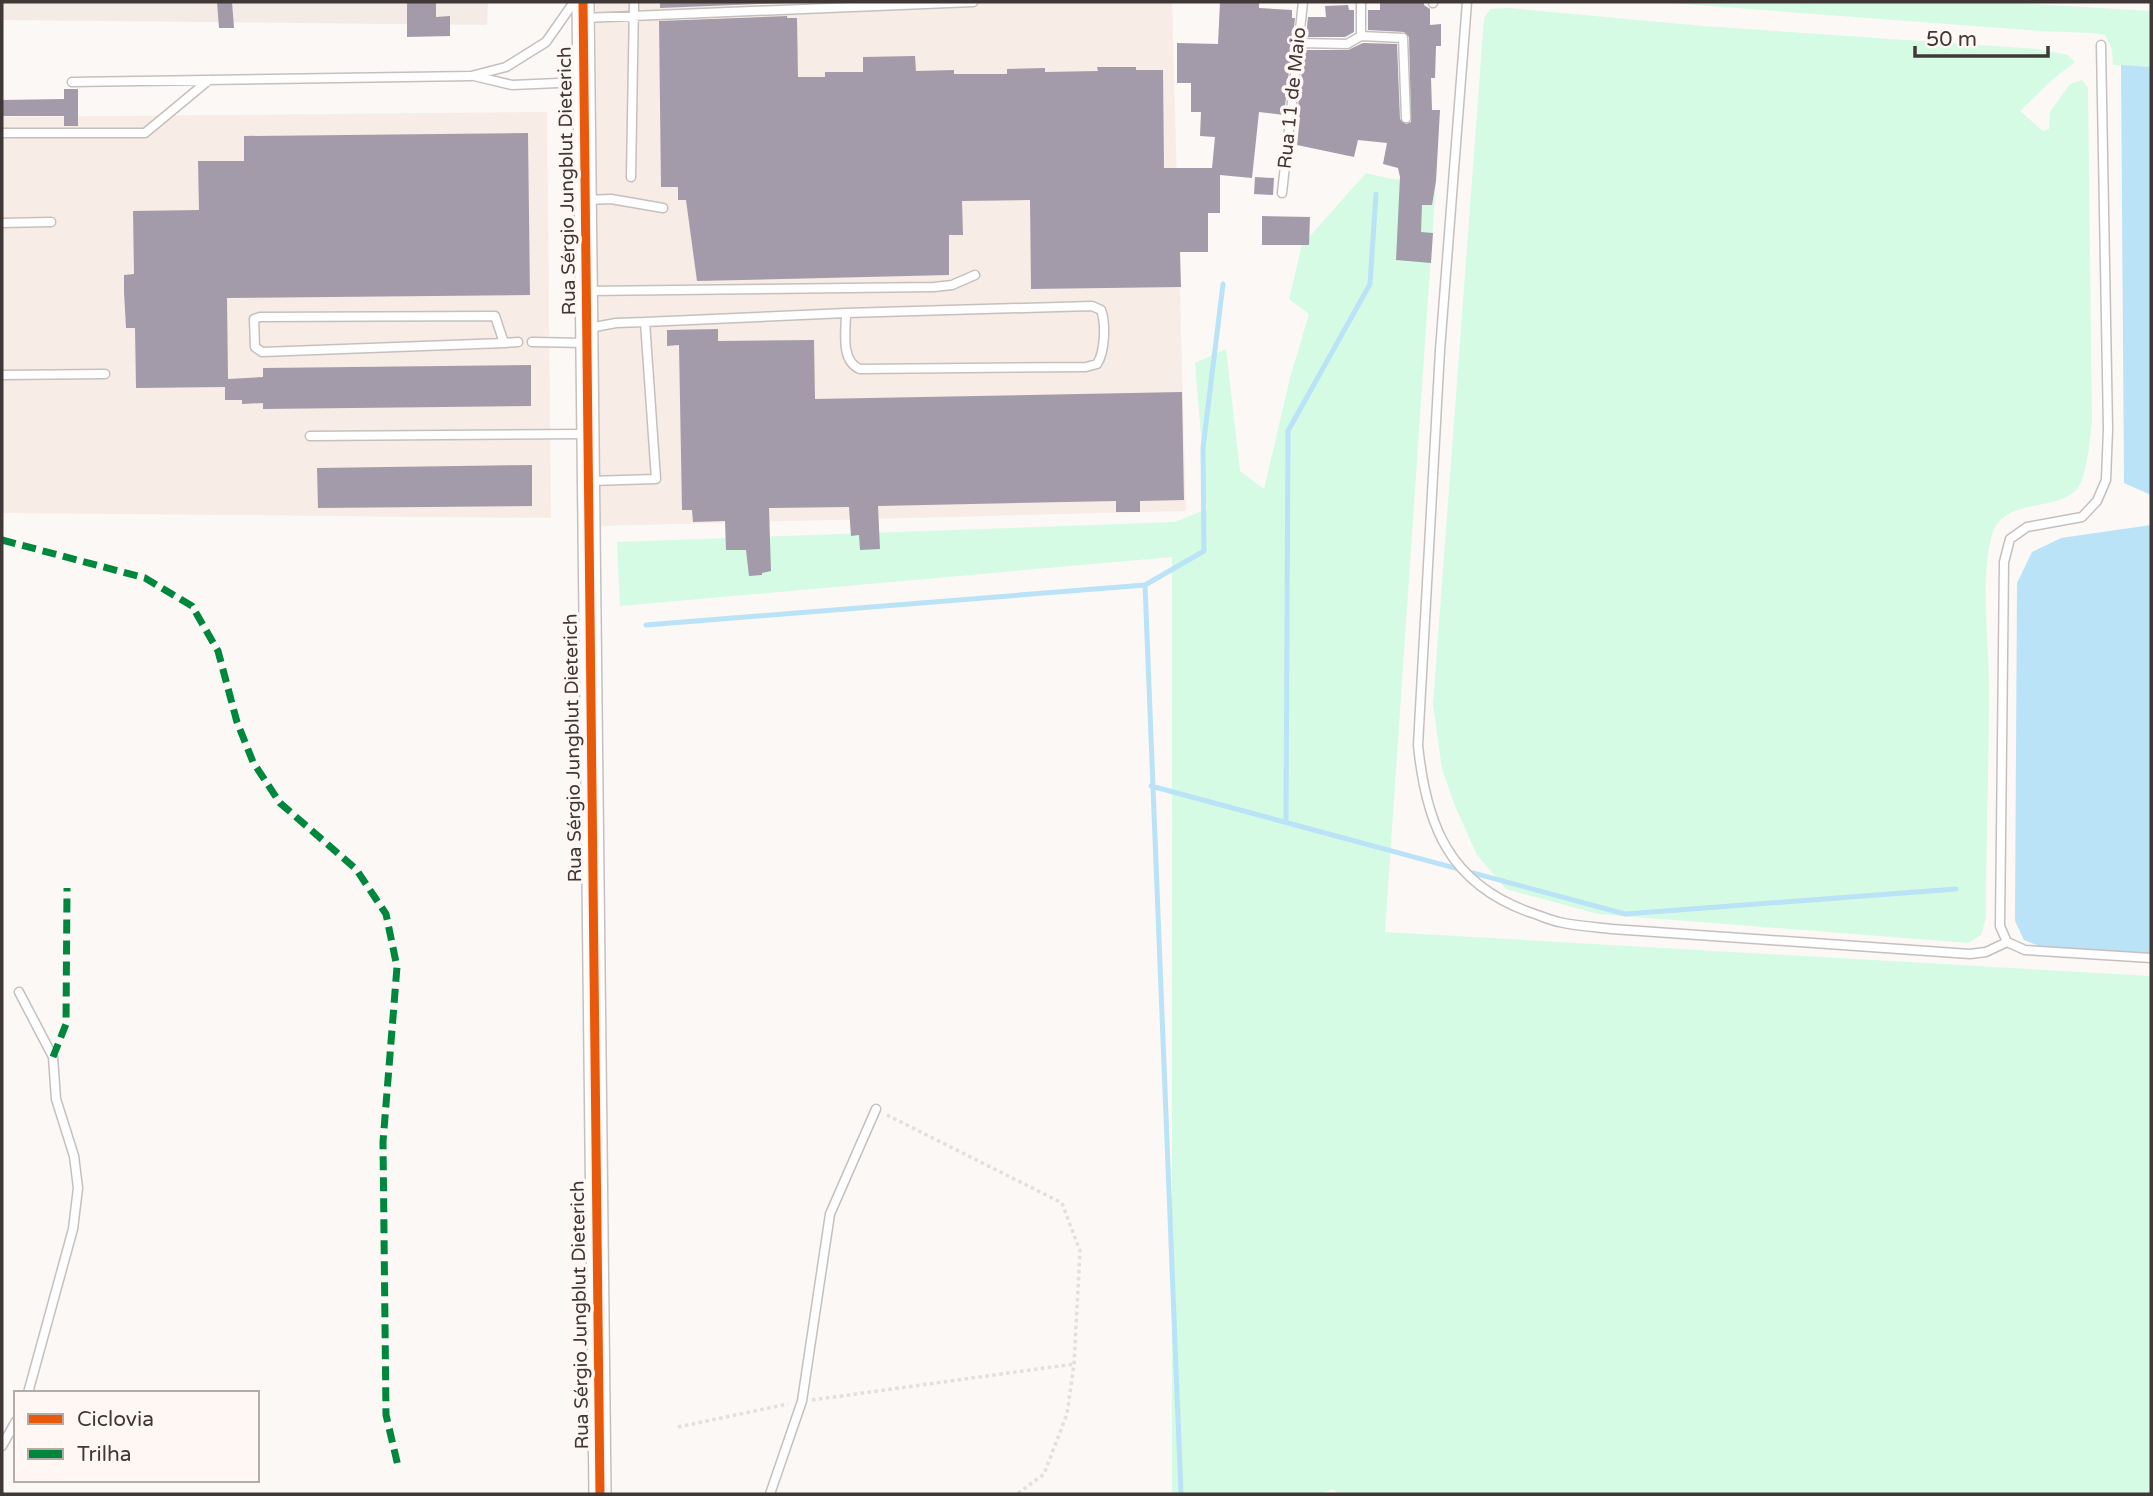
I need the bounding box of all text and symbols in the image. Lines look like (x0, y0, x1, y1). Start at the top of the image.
scale bar (1915, 14, 2048, 58)
street label: Rua 11 de Maio (1274, 26, 1310, 170)
text: 50 m (1926, 27, 1977, 52)
street label: Rua Sérgio Jungblut Dieterich (554, 46, 580, 316)
street label: Rua Sérgio Jungblut Dieterich (560, 613, 586, 883)
street label: Rua Sérgio Jungblut Dieterich (567, 1180, 593, 1450)
legend (14, 1391, 259, 1482)
text: Ciclovia (77, 1407, 154, 1432)
text: Trilha (77, 1442, 132, 1467)

